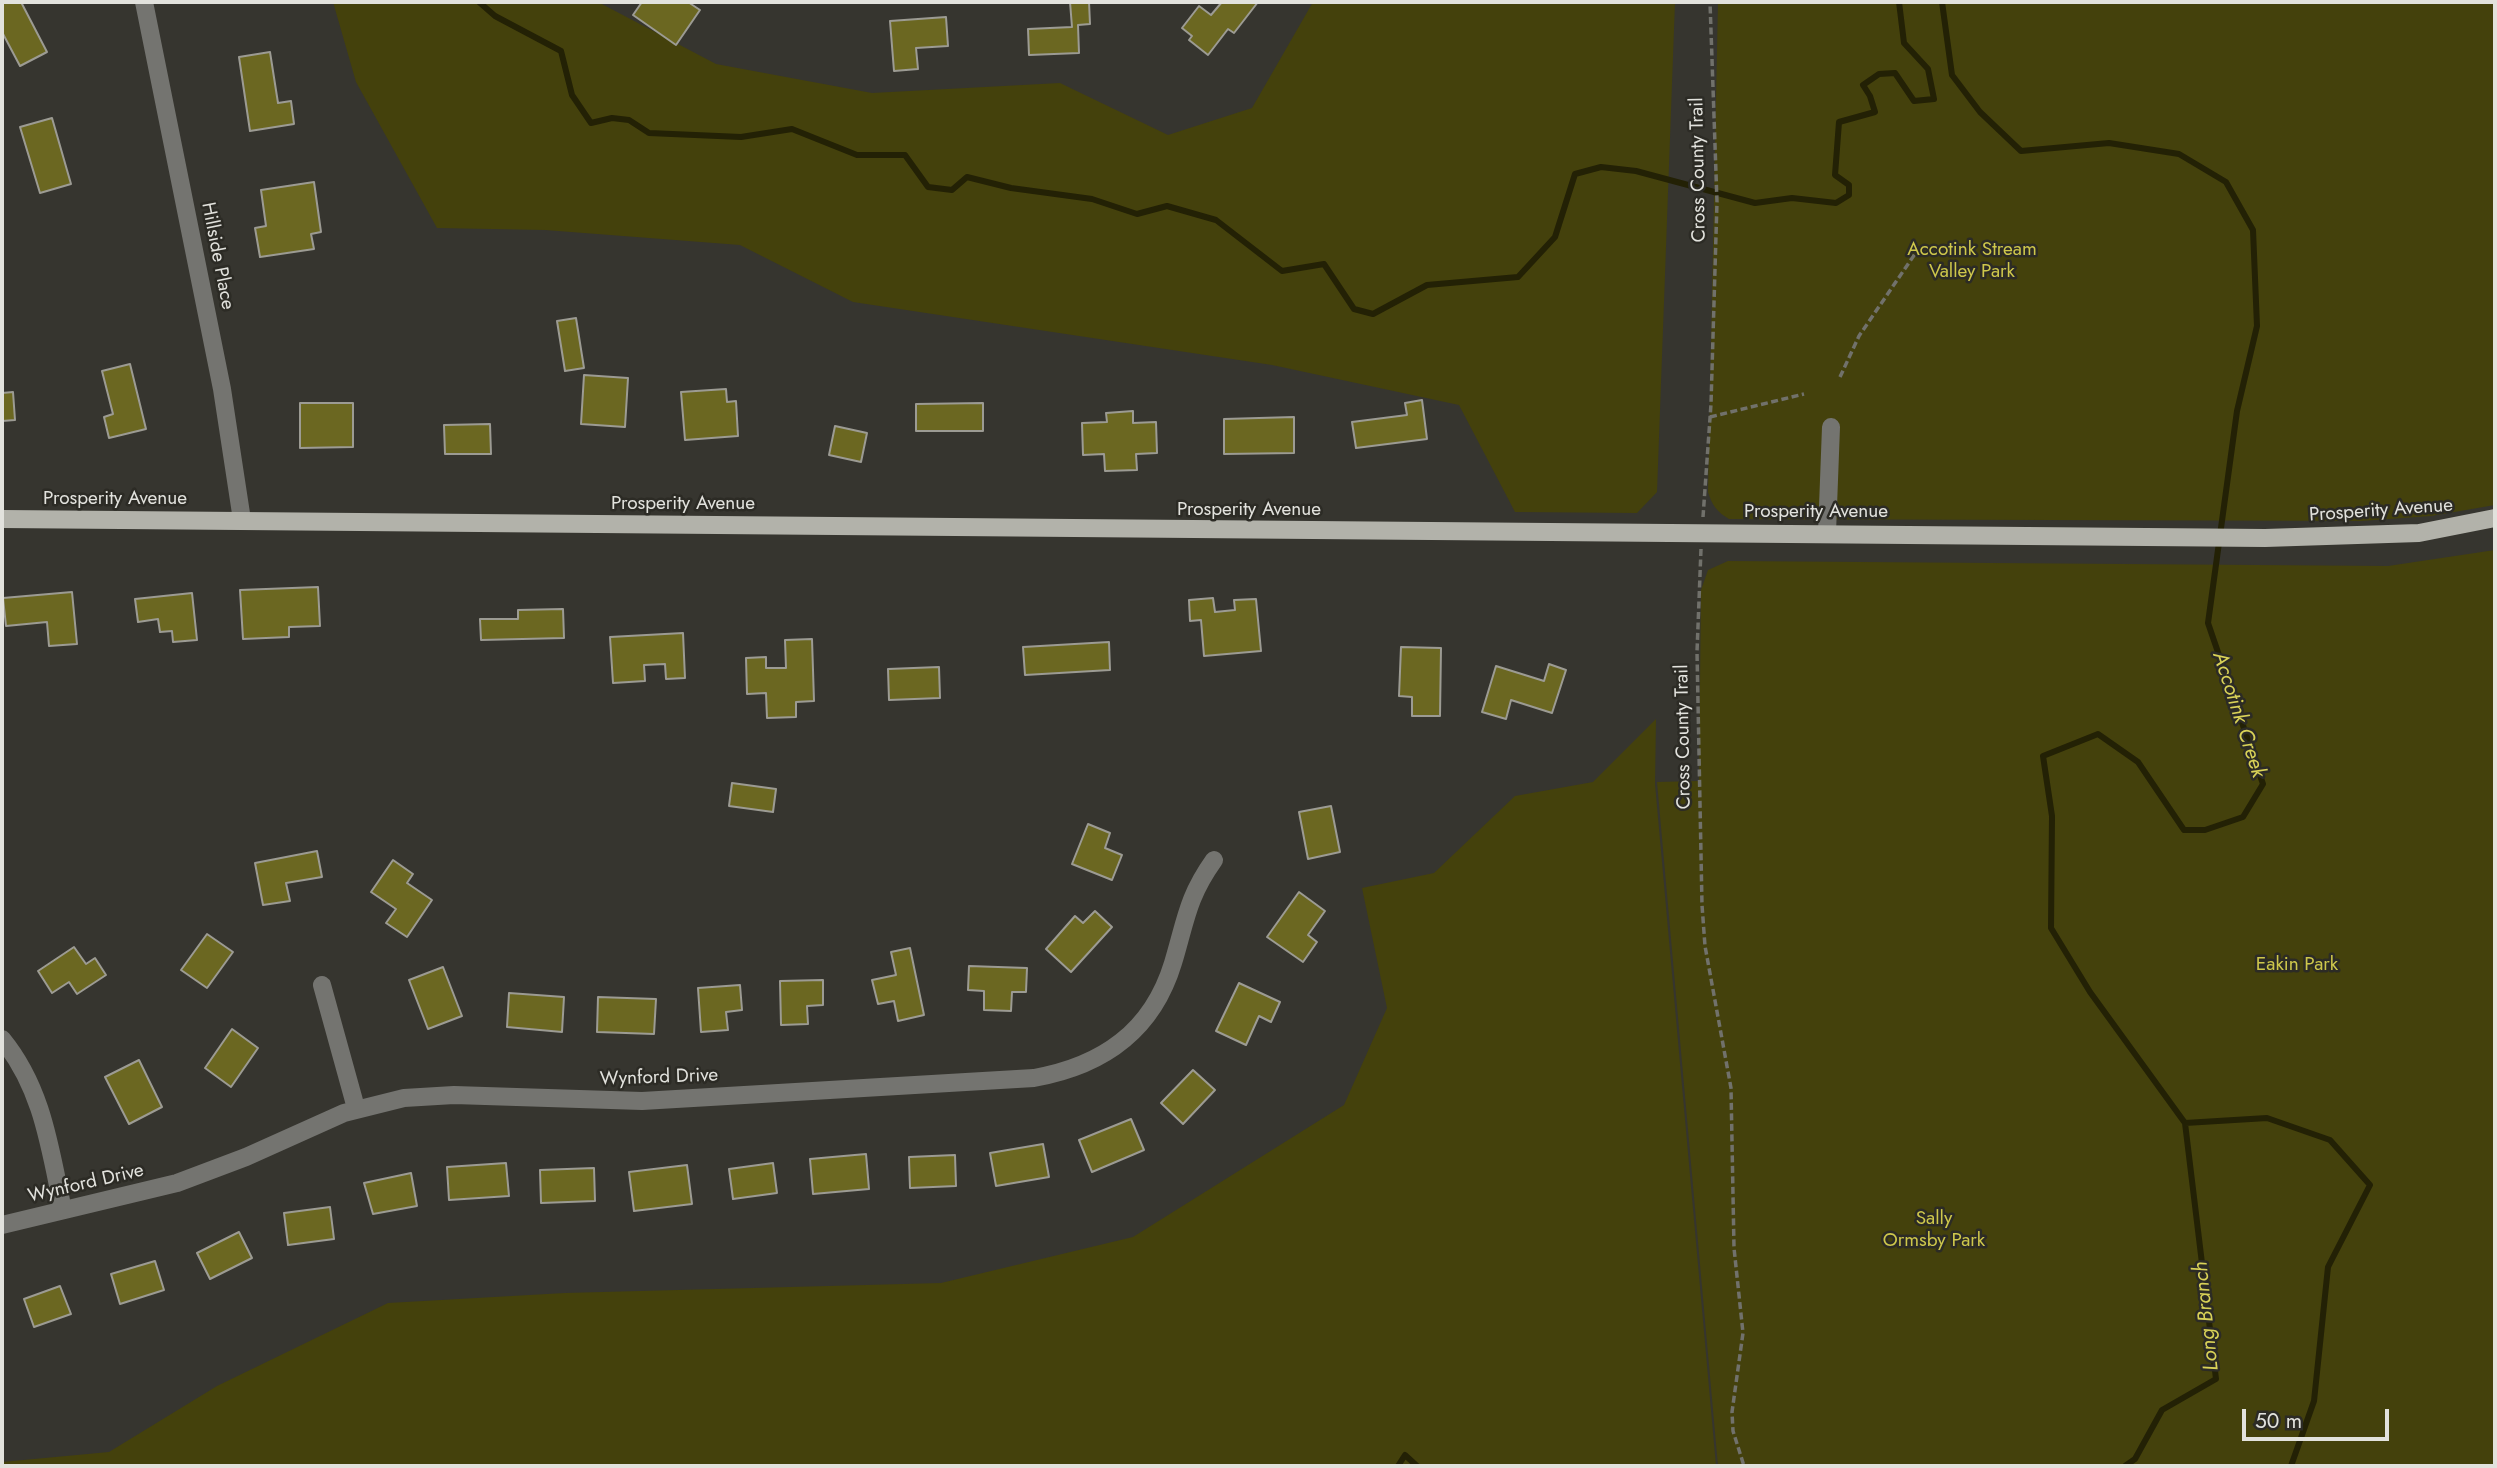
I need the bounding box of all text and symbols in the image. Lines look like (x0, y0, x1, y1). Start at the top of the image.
street label: Cross County Trail (1686, 97, 1712, 243)
street label: Hillside Place (195, 200, 239, 312)
park label: Accotink Stream Valley Park (1907, 239, 2037, 283)
street label: Prosperity Avenue (43, 488, 187, 510)
street label: Prosperity Avenue (611, 493, 755, 515)
street label: Prosperity Avenue (2308, 495, 2454, 527)
street label: Prosperity Avenue (1177, 499, 1321, 521)
street label: Prosperity Avenue (1744, 501, 1888, 523)
water label: Accotink Creek (2206, 649, 2270, 781)
street label: Cross County Trail (1671, 664, 1697, 810)
park label: Eakin Park (2256, 954, 2338, 976)
street label: Wynford Drive (600, 1065, 718, 1091)
street label: Wynford Drive (26, 1160, 146, 1208)
park label: Sally Ormsby Park (1883, 1208, 1985, 1252)
water label: Long Branch (2189, 1260, 2225, 1372)
scale bar (2245, 1394, 2392, 1438)
text: 50 m (2255, 1406, 2302, 1436)

